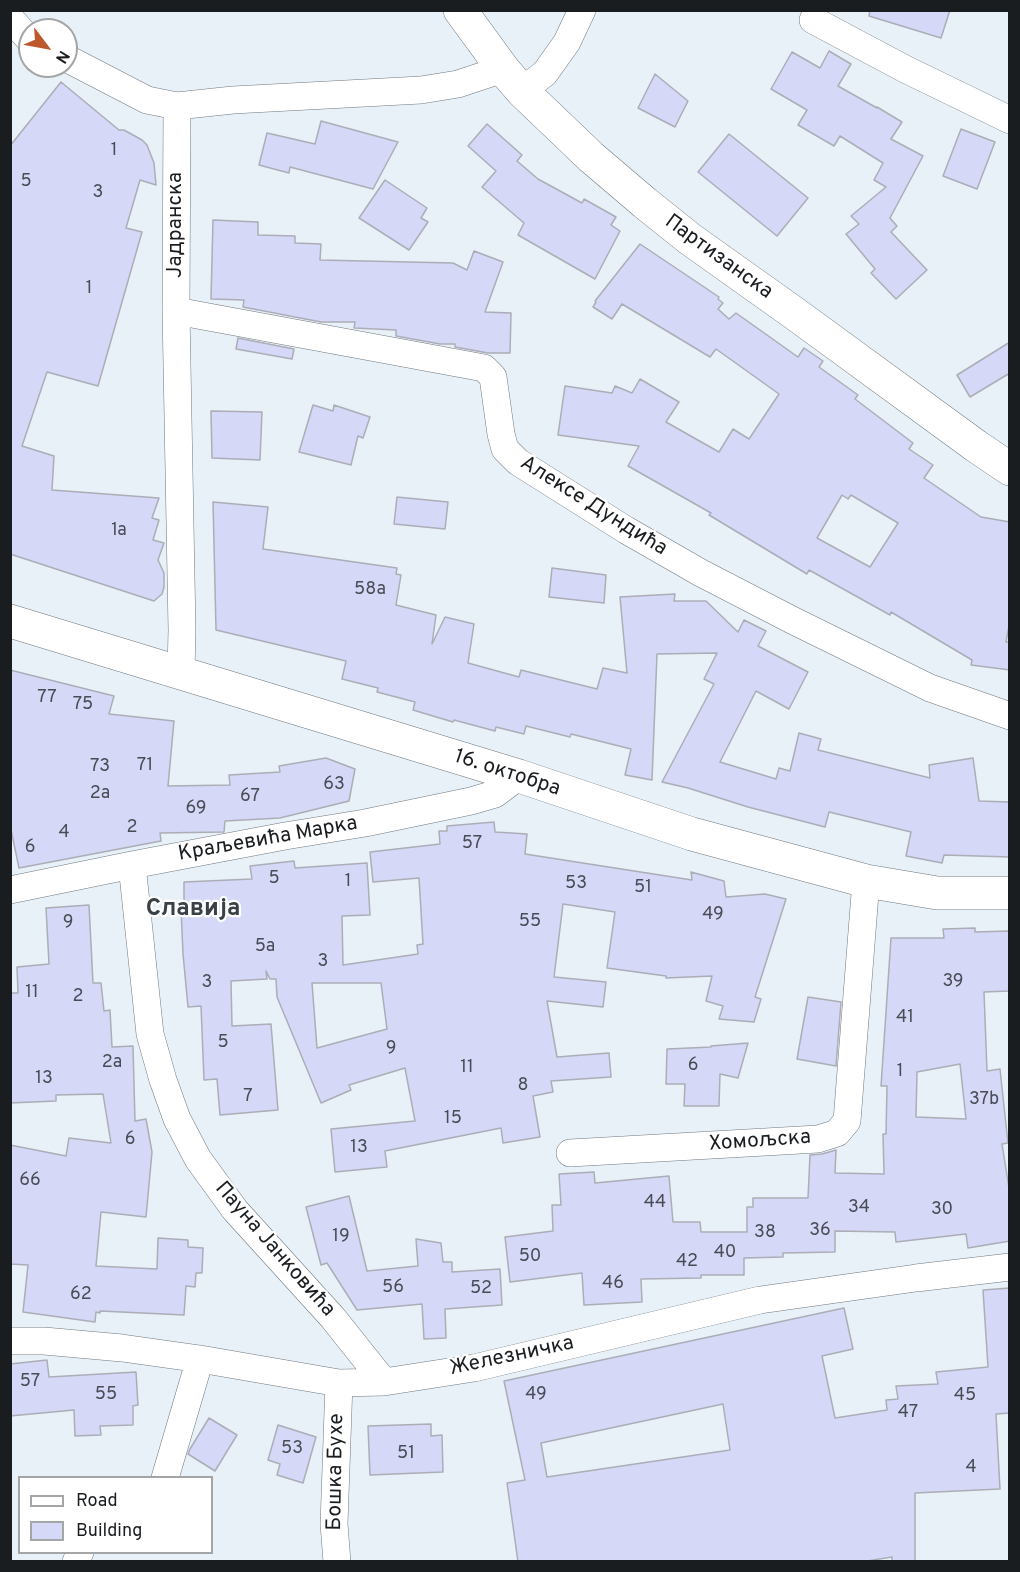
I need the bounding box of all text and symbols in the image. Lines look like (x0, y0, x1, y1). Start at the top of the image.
north arrow (18, 18, 78, 78)
text: N (50, 46, 73, 67)
house number: 1 (111, 140, 117, 162)
house number: 5 (20, 171, 32, 193)
street label: Јадранска (164, 172, 190, 278)
house number: 3 (93, 182, 103, 204)
street label: Партизанска (659, 210, 777, 306)
house number: 1 (86, 278, 92, 300)
street label: Алексе Дундића (515, 452, 671, 562)
house number: 1a (111, 520, 127, 542)
house number: 58a (354, 579, 386, 601)
house number: 77 (37, 687, 57, 709)
house number: 75 (73, 694, 93, 716)
street label: 16. октобра (451, 745, 563, 803)
house number: 71 (137, 755, 153, 777)
house number: 73 (90, 756, 110, 778)
house number: 63 (323, 774, 345, 796)
house number: 2a (90, 783, 110, 805)
house number: 67 (240, 786, 260, 808)
house number: 69 (186, 798, 206, 820)
street label: Краљевића Марка (176, 812, 360, 868)
house number: 2 (126, 817, 138, 839)
house number: 4 (58, 822, 70, 844)
house number: 57 (462, 833, 482, 855)
house number: 6 (25, 837, 35, 859)
house number: 5 (268, 868, 280, 890)
house number: 1 (345, 871, 351, 893)
house number: 53 (565, 873, 587, 895)
house number: 51 (634, 877, 652, 899)
district label: Славија (146, 896, 240, 924)
house number: 49 (702, 904, 724, 926)
house number: 55 (519, 911, 541, 933)
house number: 9 (63, 912, 73, 934)
house number: 5a (255, 936, 275, 958)
house number: 3 (318, 951, 328, 973)
house number: 39 (942, 971, 964, 993)
house number: 3 (202, 972, 212, 994)
house number: 11 (25, 982, 39, 1004)
house number: 2 (72, 986, 84, 1008)
house number: 41 (896, 1007, 914, 1029)
house number: 5 (217, 1032, 229, 1054)
house number: 9 (386, 1038, 396, 1060)
house number: 2a (102, 1052, 122, 1074)
house number: 6 (688, 1055, 698, 1077)
house number: 11 (460, 1057, 474, 1079)
house number: 1 (897, 1061, 903, 1083)
house number: 13 (35, 1068, 53, 1090)
house number: 8 (518, 1075, 528, 1097)
house number: 7 (243, 1086, 253, 1108)
house number: 37b (969, 1089, 999, 1111)
house number: 15 (444, 1108, 462, 1130)
street label: Хомољска (708, 1126, 812, 1158)
house number: 6 (125, 1129, 135, 1151)
house number: 13 (350, 1137, 368, 1159)
house number: 66 (19, 1170, 41, 1192)
street label: Пауна Јанковића (208, 1177, 340, 1323)
house number: 44 (644, 1192, 666, 1214)
house number: 34 (848, 1197, 870, 1219)
house number: 30 (931, 1199, 953, 1221)
house number: 36 (809, 1220, 831, 1242)
house number: 38 (754, 1222, 776, 1244)
house number: 19 (332, 1226, 350, 1248)
house number: 40 (714, 1242, 736, 1264)
house number: 50 (519, 1246, 541, 1268)
house number: 42 (676, 1251, 698, 1273)
house number: 46 (602, 1273, 624, 1295)
house number: 56 (382, 1277, 404, 1299)
house number: 52 (470, 1278, 492, 1300)
house number: 62 (70, 1284, 92, 1306)
street label: Железничка (448, 1332, 576, 1382)
house number: 57 (20, 1371, 40, 1393)
house number: 55 (95, 1384, 117, 1406)
house number: 49 (525, 1384, 547, 1406)
house number: 45 (954, 1385, 976, 1407)
house number: 47 (898, 1402, 918, 1424)
street label: Бошка Бухе (323, 1413, 351, 1531)
house number: 53 (281, 1438, 303, 1460)
house number: 51 (397, 1443, 415, 1465)
house number: 4 (965, 1457, 977, 1479)
legend (18, 1476, 213, 1554)
text: Road (76, 1490, 118, 1513)
text: Building (76, 1520, 142, 1543)

